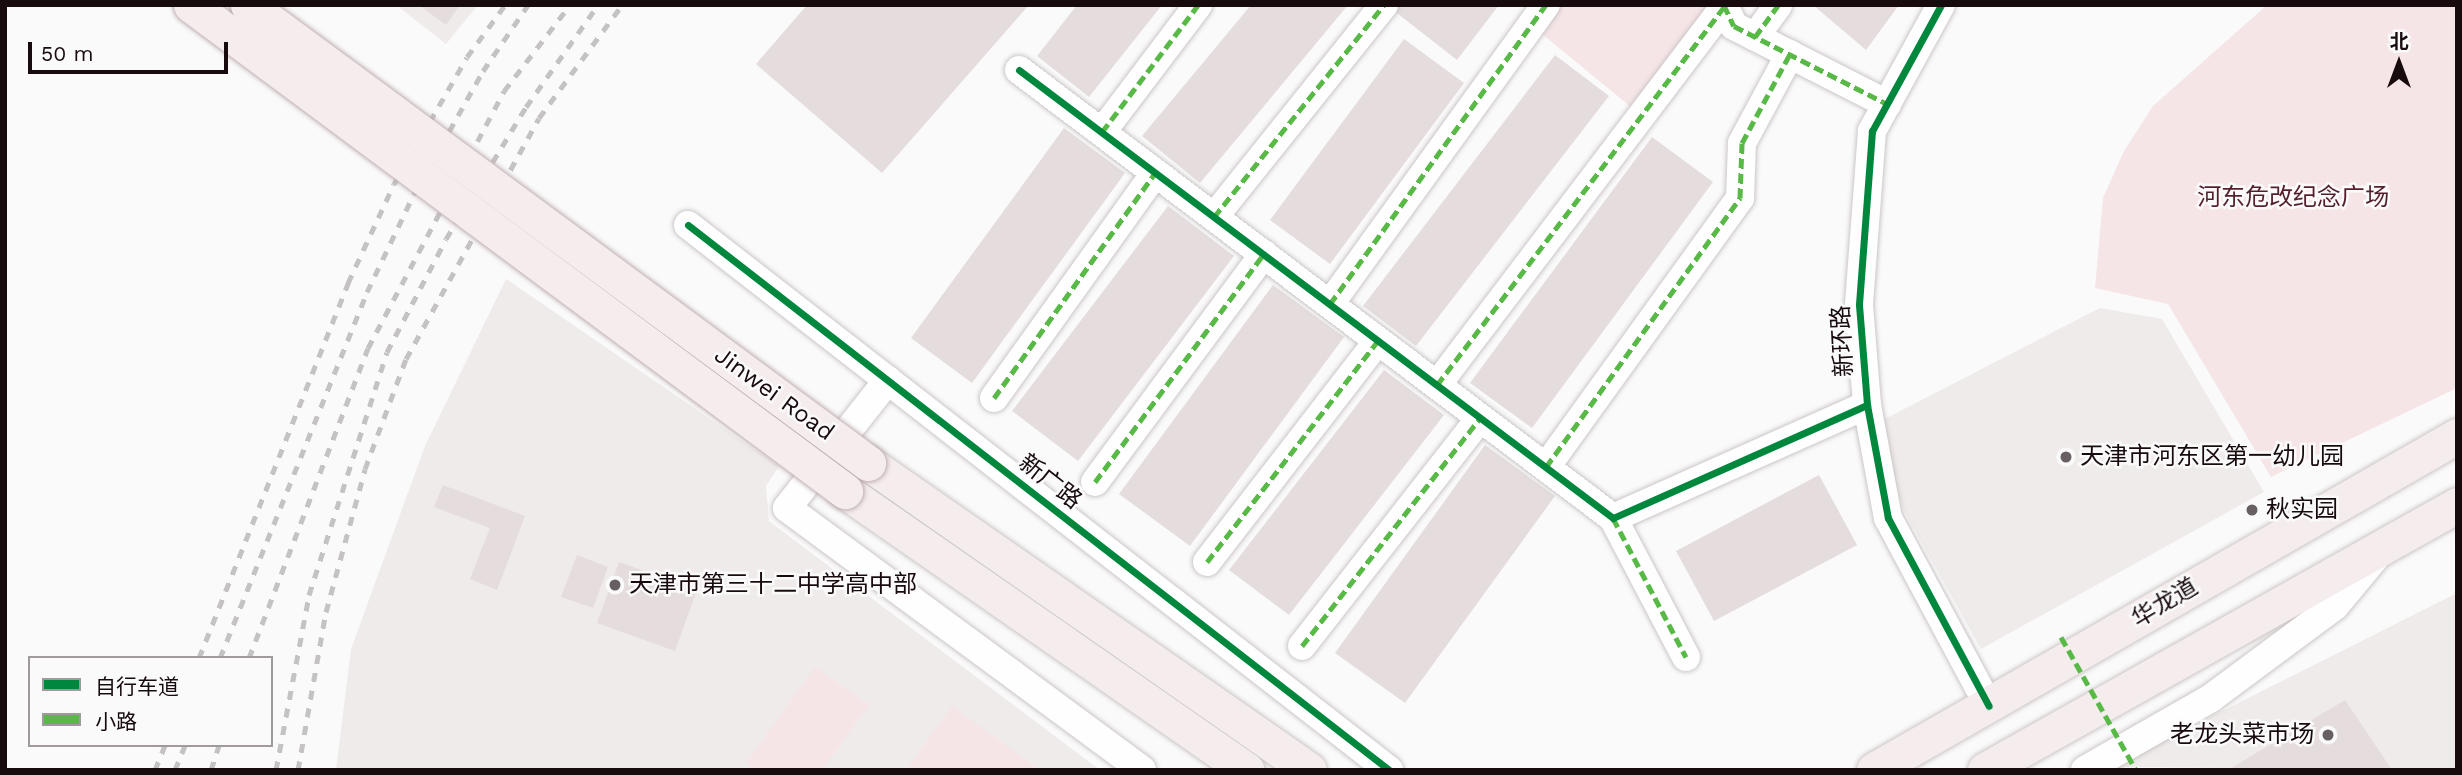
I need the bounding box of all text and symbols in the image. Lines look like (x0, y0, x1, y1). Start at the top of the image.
scale bar (32, 28, 231, 72)
north arrow (2364, 28, 2434, 98)
text: 北 (2389, 30, 2409, 53)
text: 50 m (41, 41, 93, 66)
park label: 河东危改纪念广场 (2197, 184, 2389, 212)
street label: 新环路 (1827, 304, 1859, 378)
street label: Jinwei Road (708, 341, 840, 447)
place label: 天津市河东区第一幼儿园 (2080, 443, 2344, 471)
street label: 新广路 (1013, 448, 1087, 516)
marker: 天津市河东区第一幼儿园 (2058, 449, 2074, 465)
place label: 秋实园 (2266, 496, 2338, 524)
marker: 秋实园 (2244, 502, 2260, 518)
place label: 天津市第三十二中学高中部 (629, 571, 917, 599)
street label: 华龙道 (2127, 572, 2203, 634)
marker: 天津市第三十二中学高中部 (607, 577, 623, 593)
legend (28, 656, 273, 747)
text: 自行车道 (95, 674, 179, 699)
text: 小路 (95, 709, 137, 734)
place label: 老龙头菜市场 (2170, 721, 2314, 749)
marker: 老龙头菜市场 (2320, 727, 2336, 743)

